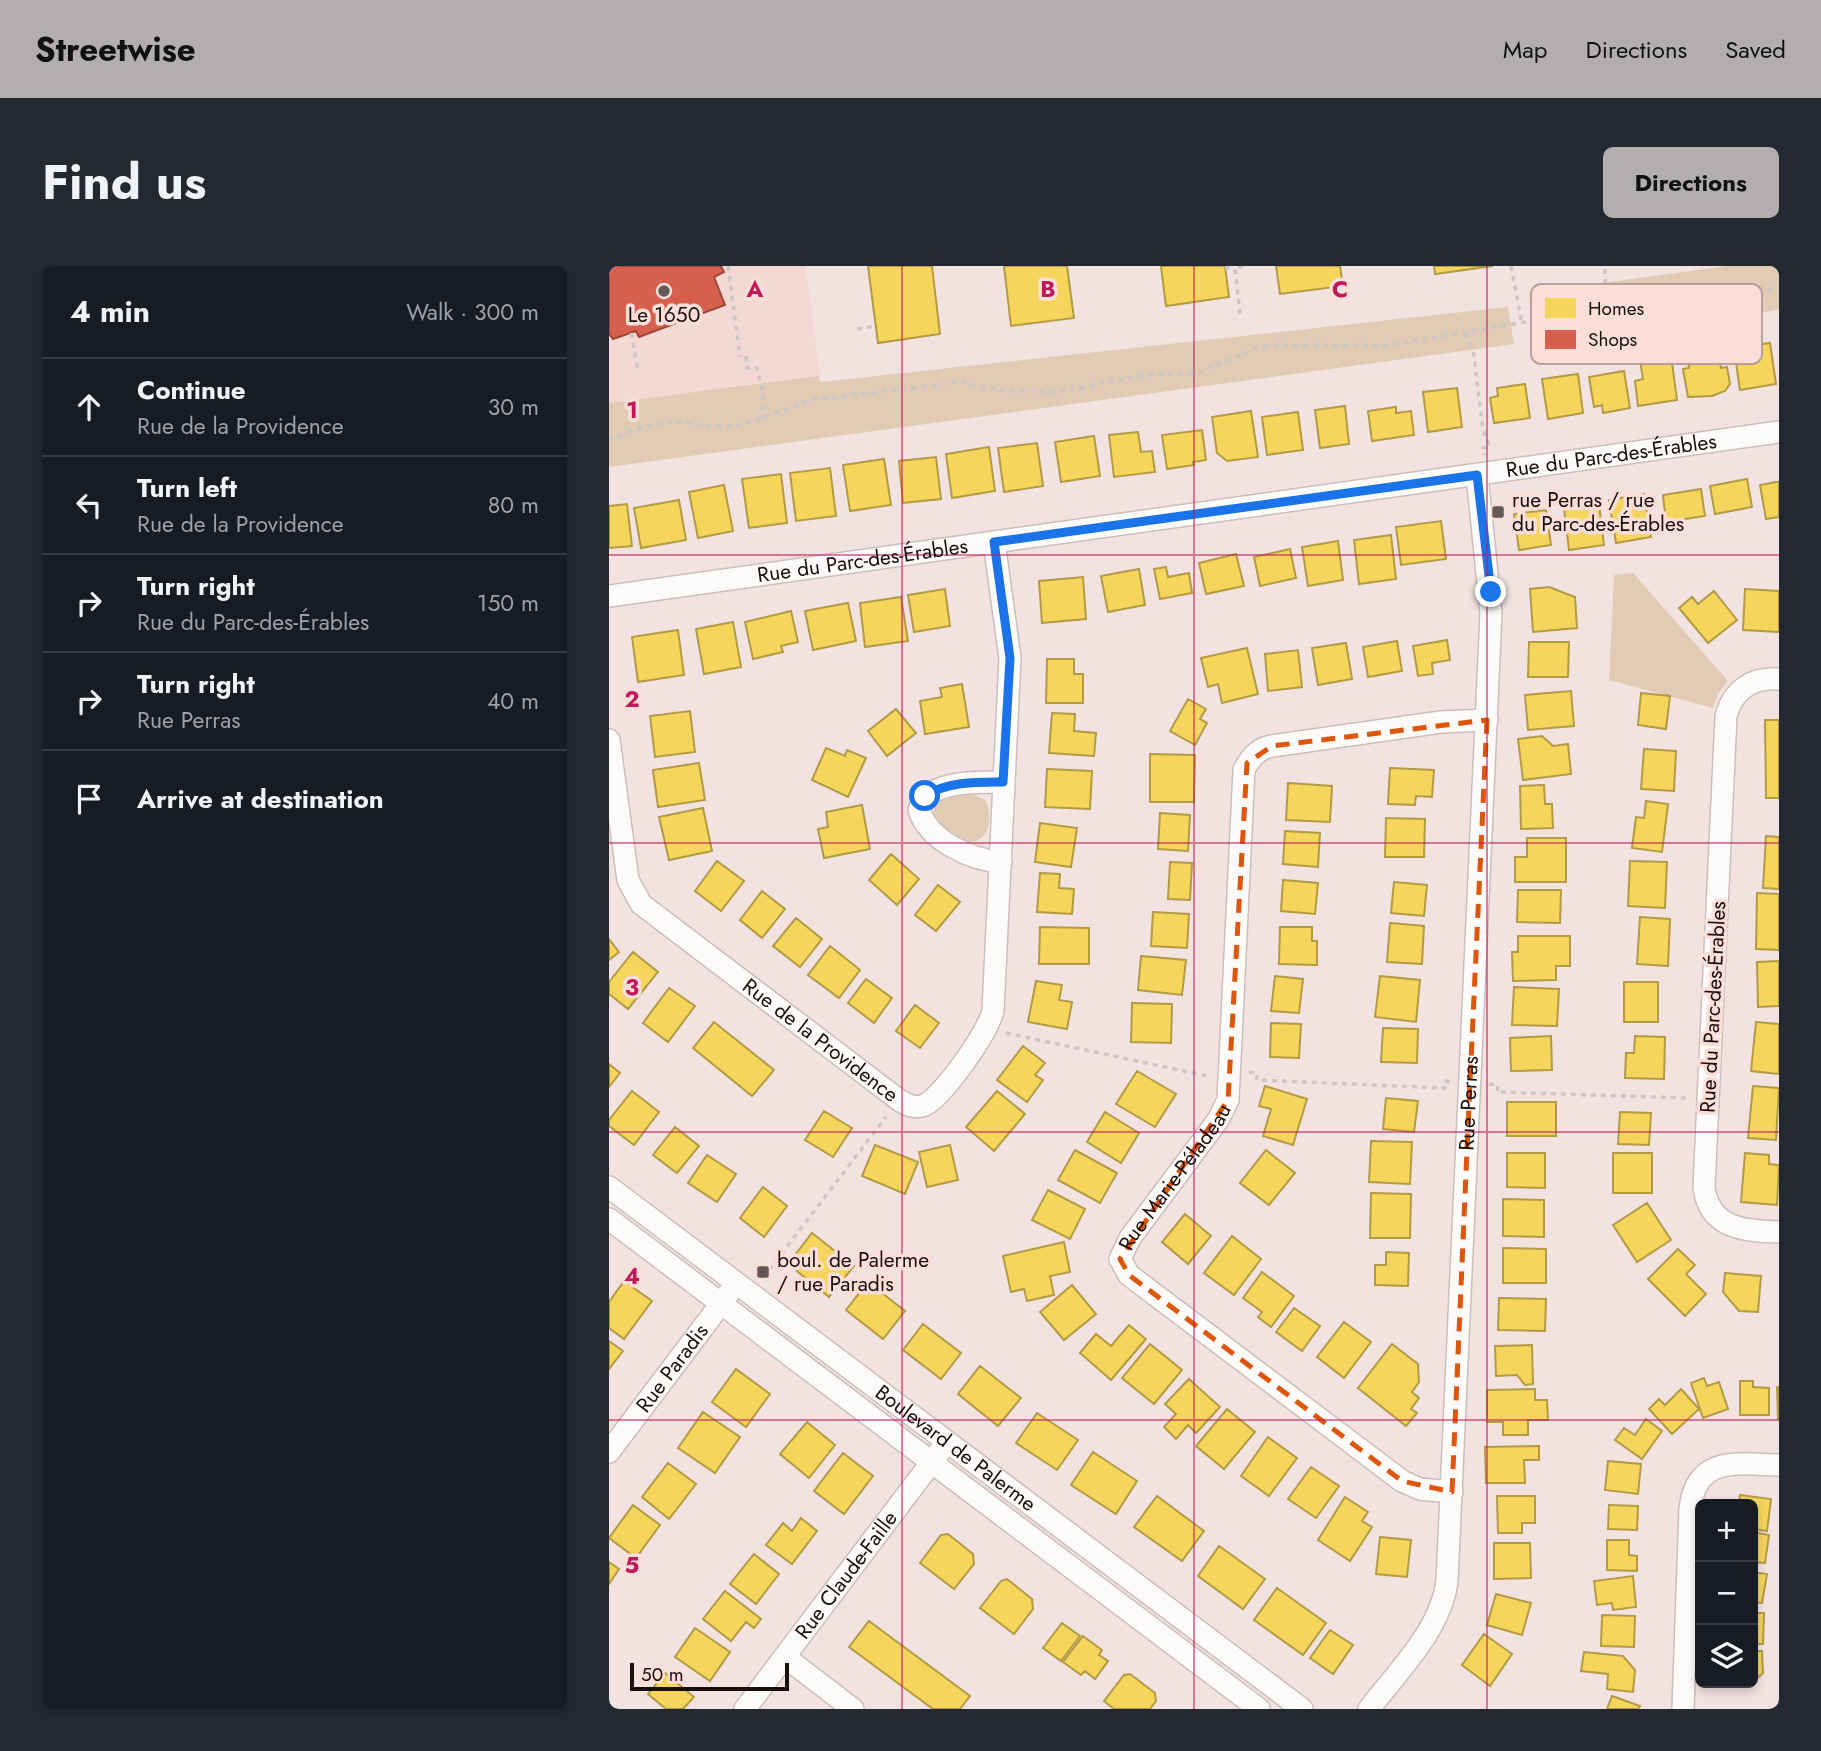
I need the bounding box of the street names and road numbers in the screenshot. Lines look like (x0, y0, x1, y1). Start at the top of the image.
street label: Rue du Parc-des-Érables (1504, 426, 1718, 485)
street label: Rue du Parc-des-Érables (755, 531, 970, 590)
street label: Rue du Parc-des-Érables (1692, 900, 1734, 1114)
street label: Rue de la Providence (736, 971, 905, 1110)
street label: Rue Perras (1452, 1055, 1486, 1151)
street label: Rue Marie-Péladeau (1111, 1099, 1239, 1256)
street label: Rue Paradis (629, 1318, 716, 1419)
street label: Boulevard de Palerme (869, 1378, 1043, 1519)
street label: Rue Claude-Faille (788, 1505, 905, 1645)

